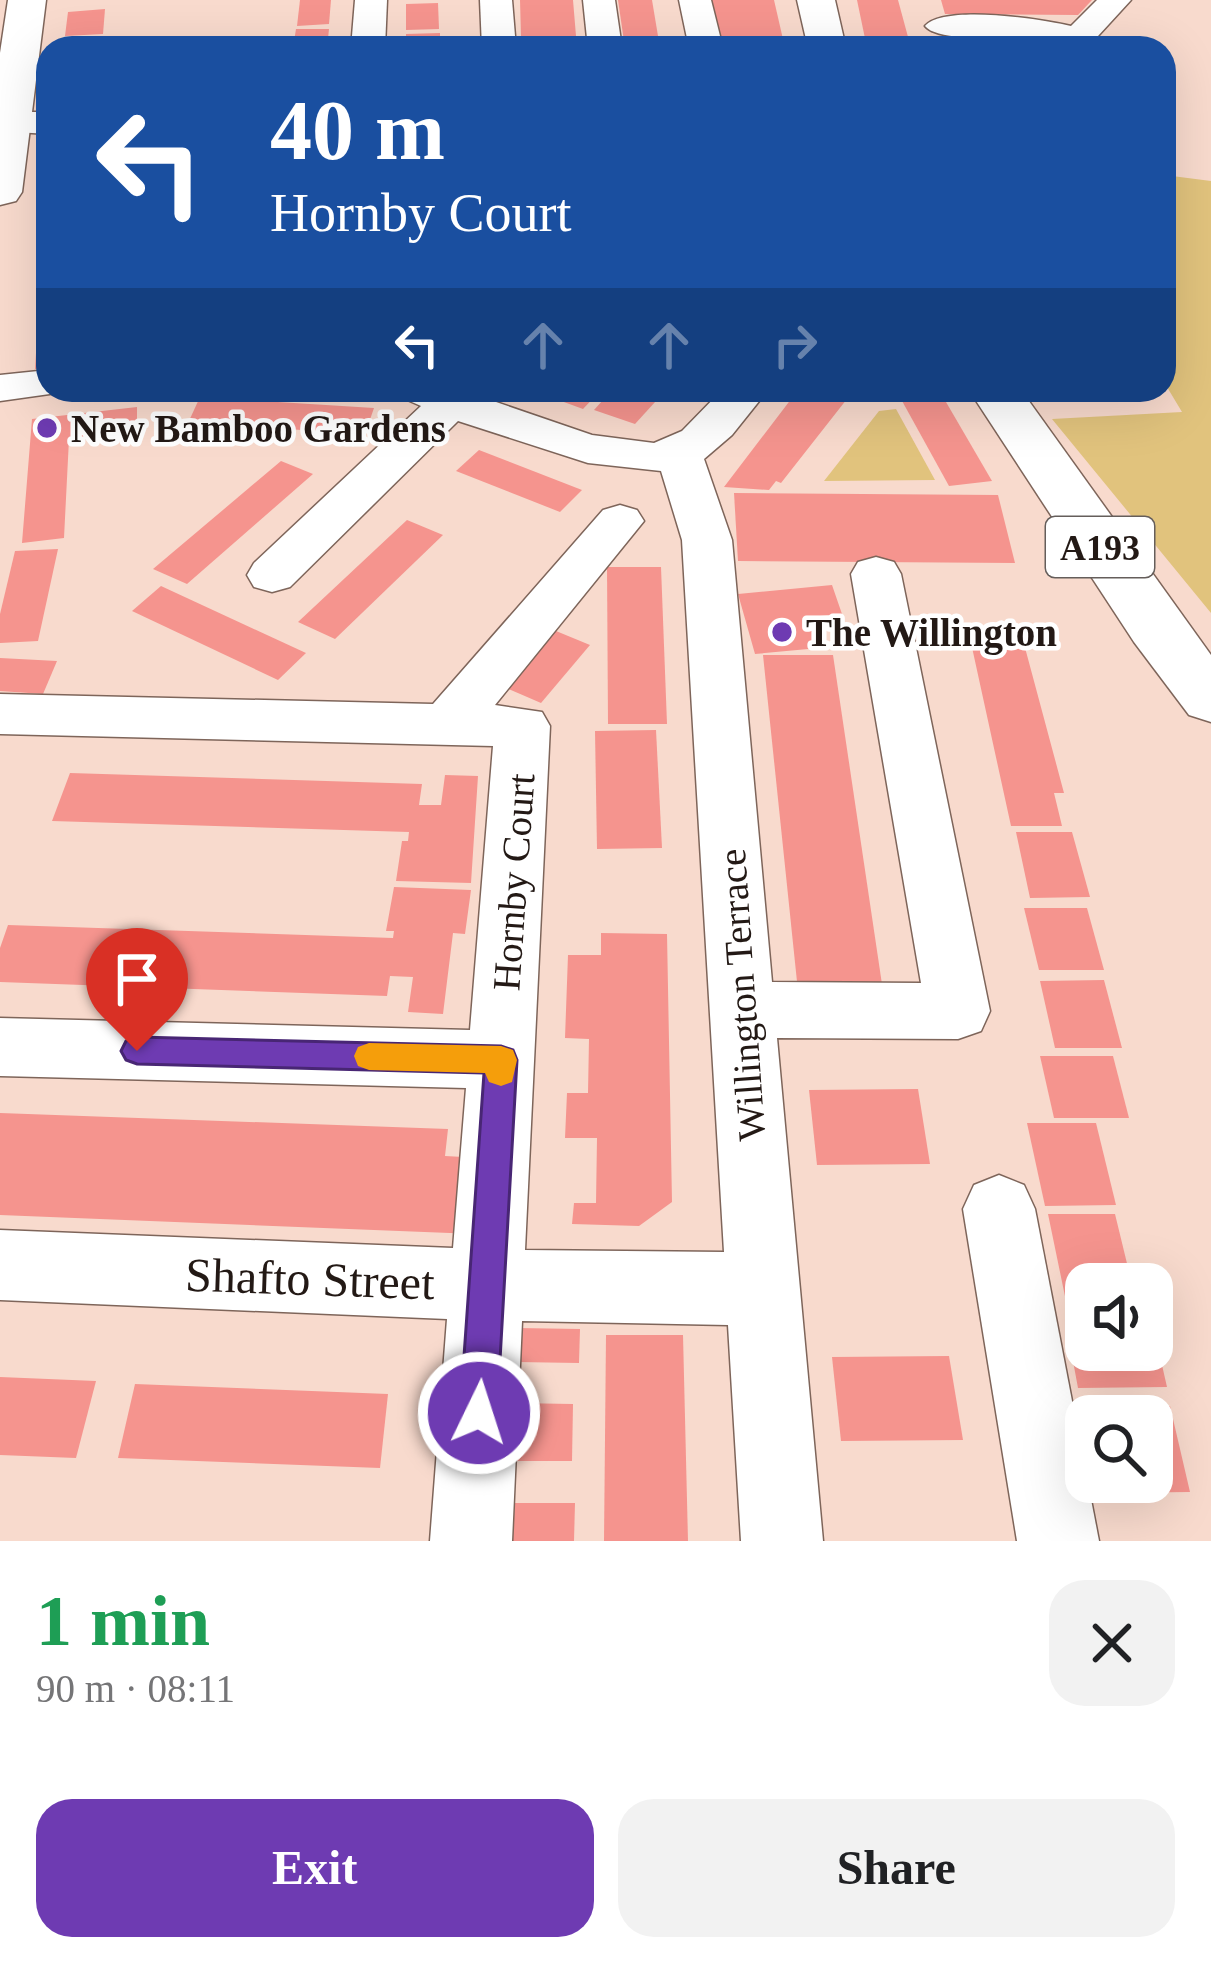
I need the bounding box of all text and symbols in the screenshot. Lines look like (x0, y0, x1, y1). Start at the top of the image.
icon: left (72, 84, 228, 240)
text: 40 m (270, 84, 445, 177)
text: Hornby Court (270, 183, 571, 243)
icon: left (384, 312, 450, 378)
icon: ahead (510, 312, 576, 378)
icon: ahead (636, 312, 702, 378)
icon: right (762, 312, 828, 378)
place label: New Bamboo Gardens (71, 407, 446, 450)
marker: New Bamboo Gardens (34, 415, 60, 441)
road number: A193 (1046, 517, 1154, 577)
place label: The Willington (806, 611, 1057, 655)
marker: The Willington (769, 619, 795, 645)
street label: Hornby Court (484, 772, 544, 992)
street label: Willington Terrace (710, 847, 774, 1143)
pin (86, 928, 188, 1051)
icon: arrive (104, 946, 170, 1012)
street label: Shafto Street (184, 1248, 436, 1309)
map controls (1065, 1263, 1173, 1503)
button: sound (1065, 1263, 1173, 1371)
position arrow (416, 1350, 542, 1476)
button: search (1065, 1395, 1173, 1503)
button: close (1049, 1580, 1175, 1706)
text: 1 min (36, 1581, 210, 1661)
text: 90 m · 08:11 (36, 1667, 235, 1710)
button: Exit (36, 1799, 594, 1937)
button: Share (618, 1799, 1175, 1937)

